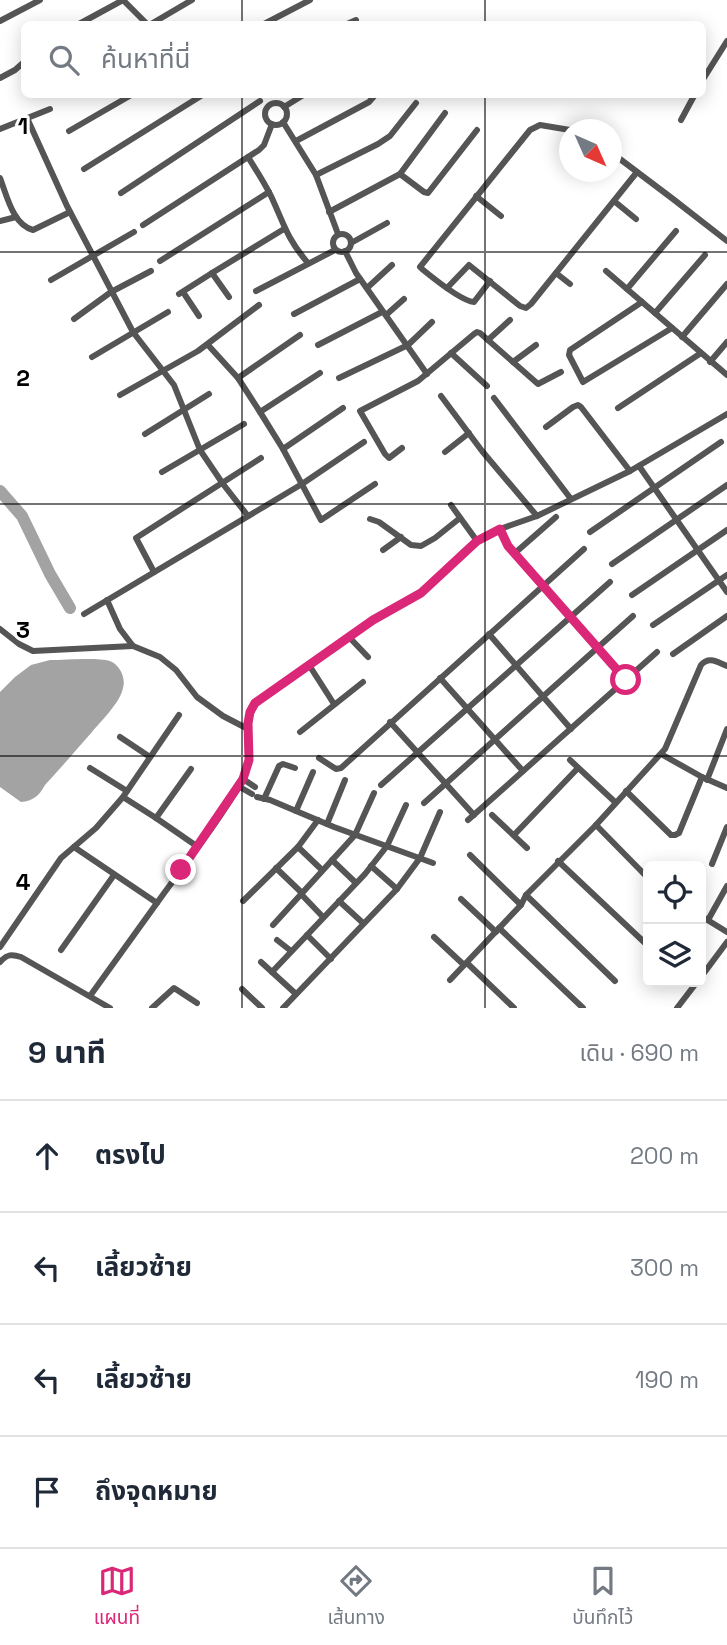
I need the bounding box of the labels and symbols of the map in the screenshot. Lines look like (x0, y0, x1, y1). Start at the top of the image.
text: 1 (18, 111, 28, 141)
north arrow (559, 119, 622, 182)
text: 2 (16, 363, 30, 393)
text: 3 (16, 615, 30, 645)
route start (610, 664, 641, 695)
route end (165, 854, 196, 885)
text: 4 (16, 867, 31, 897)

